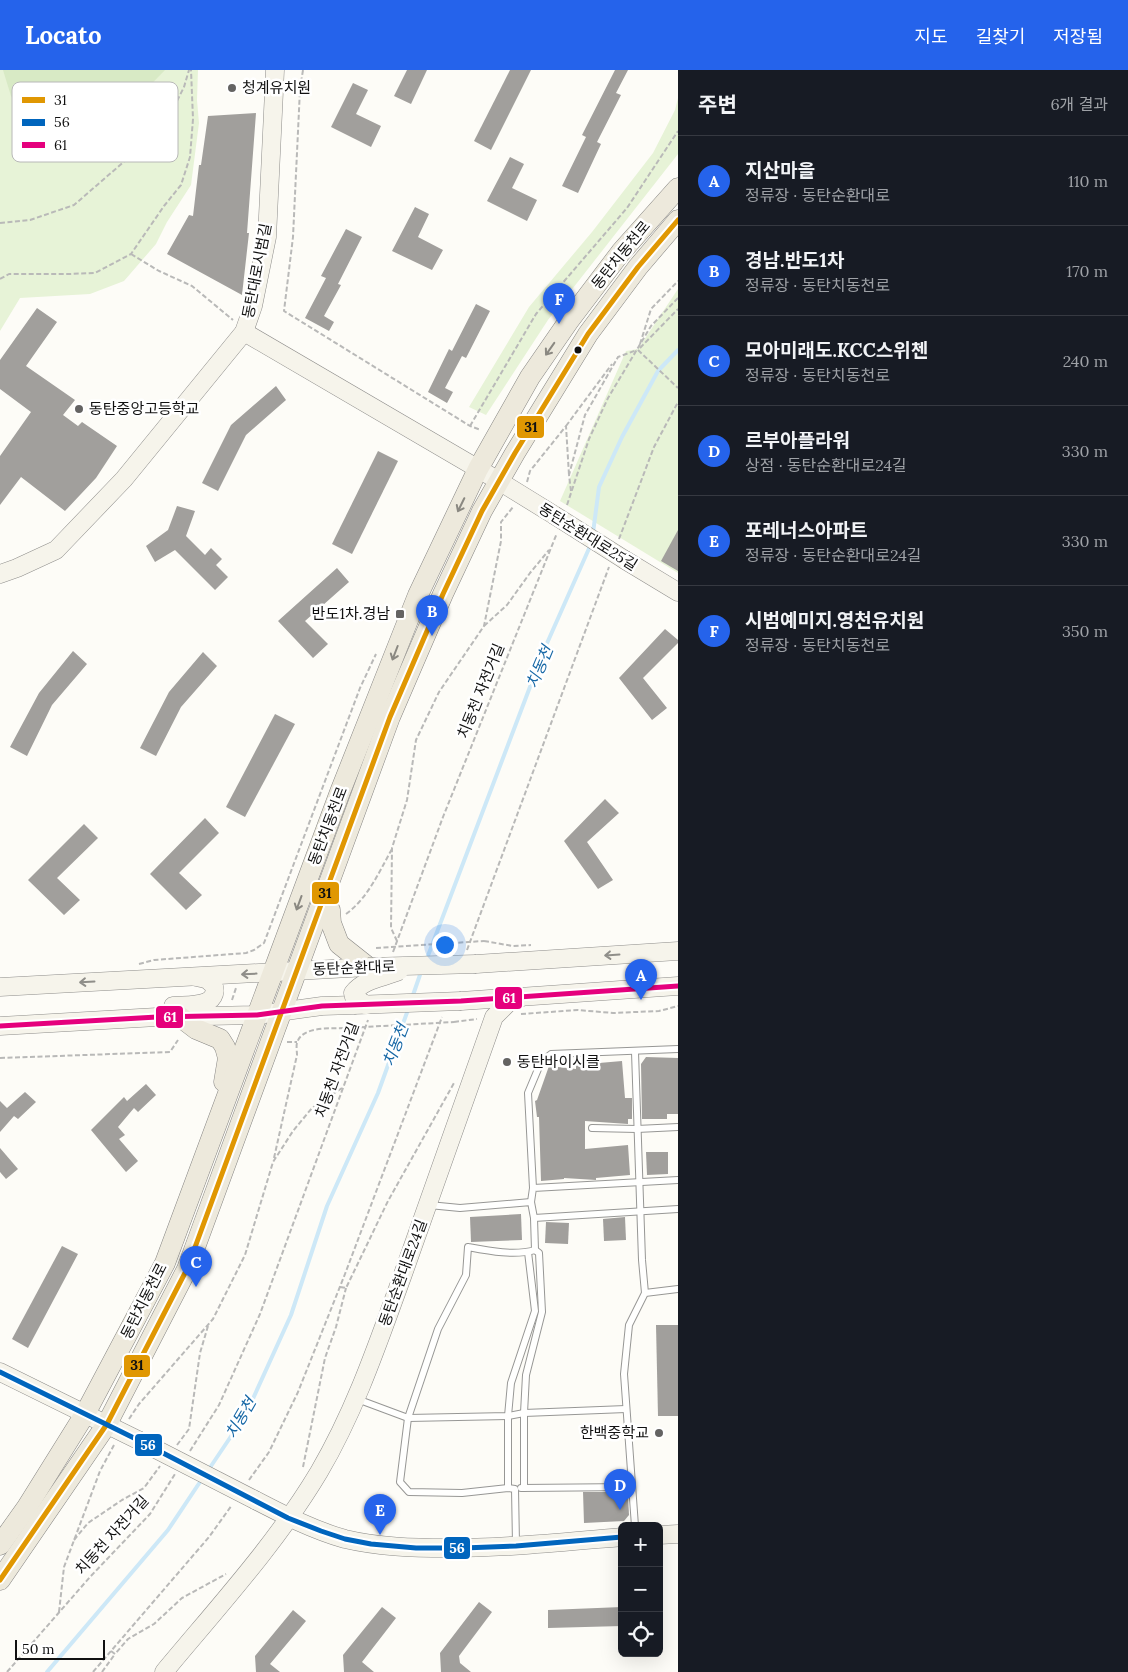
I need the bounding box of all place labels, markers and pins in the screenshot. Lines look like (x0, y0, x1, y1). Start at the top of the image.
place label: 청계유치원 (242, 78, 311, 97)
marker: 청계유치원 (226, 82, 238, 94)
pin: F (543, 283, 575, 324)
unlabelled marker (573, 345, 583, 355)
place label: 동탄중앙고등학교 (89, 399, 199, 418)
marker: 동탄중앙고등학교 (73, 403, 85, 415)
pin: B (416, 595, 448, 636)
place label: 반도1차.경남 (312, 604, 390, 623)
marker: 반도1차.경남 (394, 608, 406, 620)
pin: A (625, 959, 657, 1000)
place label: 동탄바이시클 (517, 1052, 600, 1071)
marker: 동탄바이시클 (501, 1056, 513, 1068)
pin: C (180, 1246, 212, 1287)
place label: 한백중학교 (580, 1423, 649, 1442)
marker: 한백중학교 (653, 1427, 665, 1439)
pin: D (604, 1469, 636, 1510)
pin: E (364, 1494, 396, 1535)

